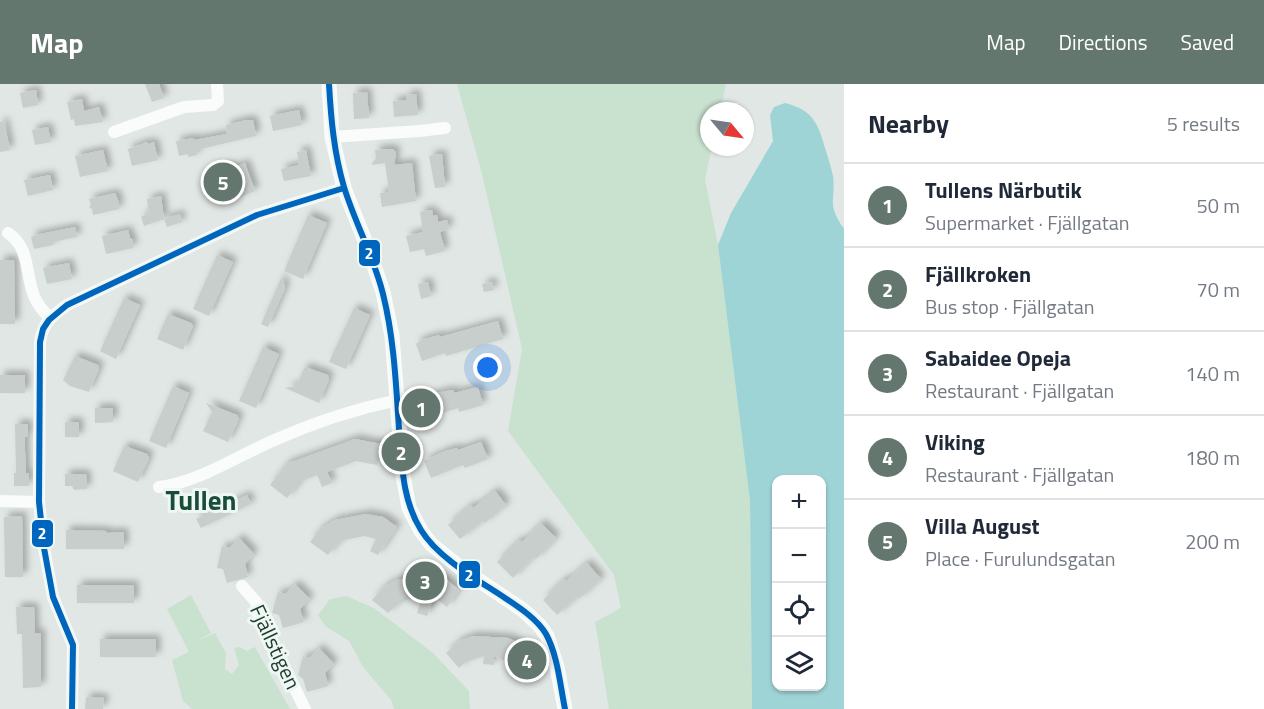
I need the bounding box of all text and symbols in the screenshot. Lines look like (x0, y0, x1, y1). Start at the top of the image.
text: Map (30, 21, 84, 64)
text: Map (986, 26, 1026, 58)
text: Directions (1059, 26, 1148, 58)
text: Saved (1181, 26, 1234, 58)
north arrow (700, 102, 754, 156)
text: Nearby (868, 104, 949, 143)
text: 5 results (1167, 108, 1240, 139)
pin: 5 (204, 160, 242, 204)
text: Tullens Närbutik (925, 173, 1082, 207)
text: 1 (882, 190, 893, 221)
text: 50 m (1196, 190, 1240, 221)
text: Supermarket · Fjällgatan (925, 207, 1129, 238)
line badge: 2 (358, 239, 381, 267)
text: 2 (365, 241, 373, 265)
text: Fjällkroken (925, 257, 1031, 291)
text: 2 (882, 274, 893, 305)
text: 70 m (1196, 274, 1240, 305)
text: Bus stop · Fjällgatan (925, 291, 1094, 322)
text: Sabaidee Opeja (925, 341, 1071, 375)
your location (473, 353, 502, 382)
text: 3 (882, 358, 893, 389)
text: 140 m (1185, 358, 1240, 389)
text: Restaurant · Fjällgatan (925, 375, 1114, 406)
pin: 1 (402, 386, 440, 430)
text: Viking (925, 425, 985, 459)
pin: 2 (382, 430, 420, 475)
text: 4 (882, 442, 893, 473)
text: 180 m (1185, 442, 1240, 473)
text: Restaurant · Fjällgatan (925, 459, 1114, 490)
map controls (772, 475, 826, 691)
button: + (772, 475, 826, 529)
district label: Tullen (166, 479, 236, 520)
text: Villa August (925, 509, 1040, 543)
line badge: 2 (31, 519, 54, 548)
text: 2 (38, 521, 46, 545)
text: 5 (882, 526, 893, 557)
text: 200 m (1185, 526, 1240, 557)
button: − (772, 529, 826, 583)
text: Place · Furulundsgatan (925, 543, 1116, 574)
pin: 3 (406, 558, 444, 604)
line badge: 2 (458, 560, 481, 589)
text: 2 (465, 563, 473, 587)
button: locate (772, 583, 826, 637)
street label: Fjällstigen (242, 599, 309, 694)
button: layers (772, 637, 826, 691)
pin: 4 (508, 638, 546, 682)

